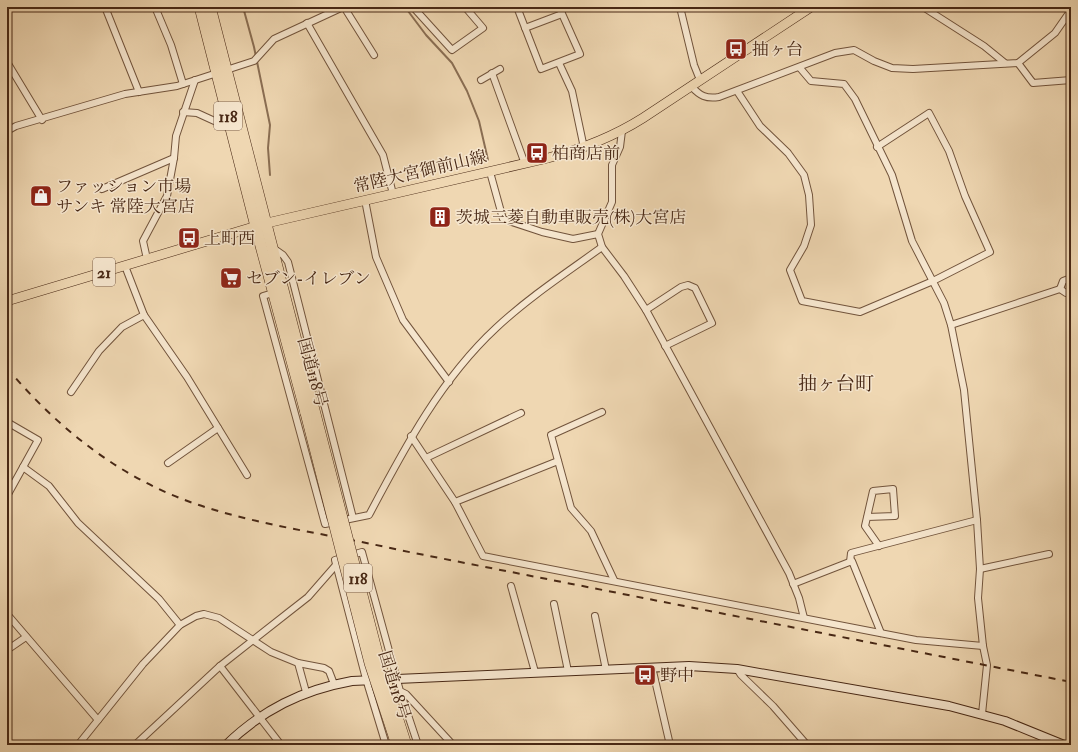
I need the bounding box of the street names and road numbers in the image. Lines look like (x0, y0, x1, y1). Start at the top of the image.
road number: 118 (214, 102, 242, 130)
street label: 常陸大宮御前山線 (351, 146, 489, 197)
road number: 21 (93, 258, 115, 286)
street label: 国道118号 (293, 335, 332, 409)
road number: 118 (344, 564, 372, 592)
street label: 国道118号 (374, 648, 415, 722)

